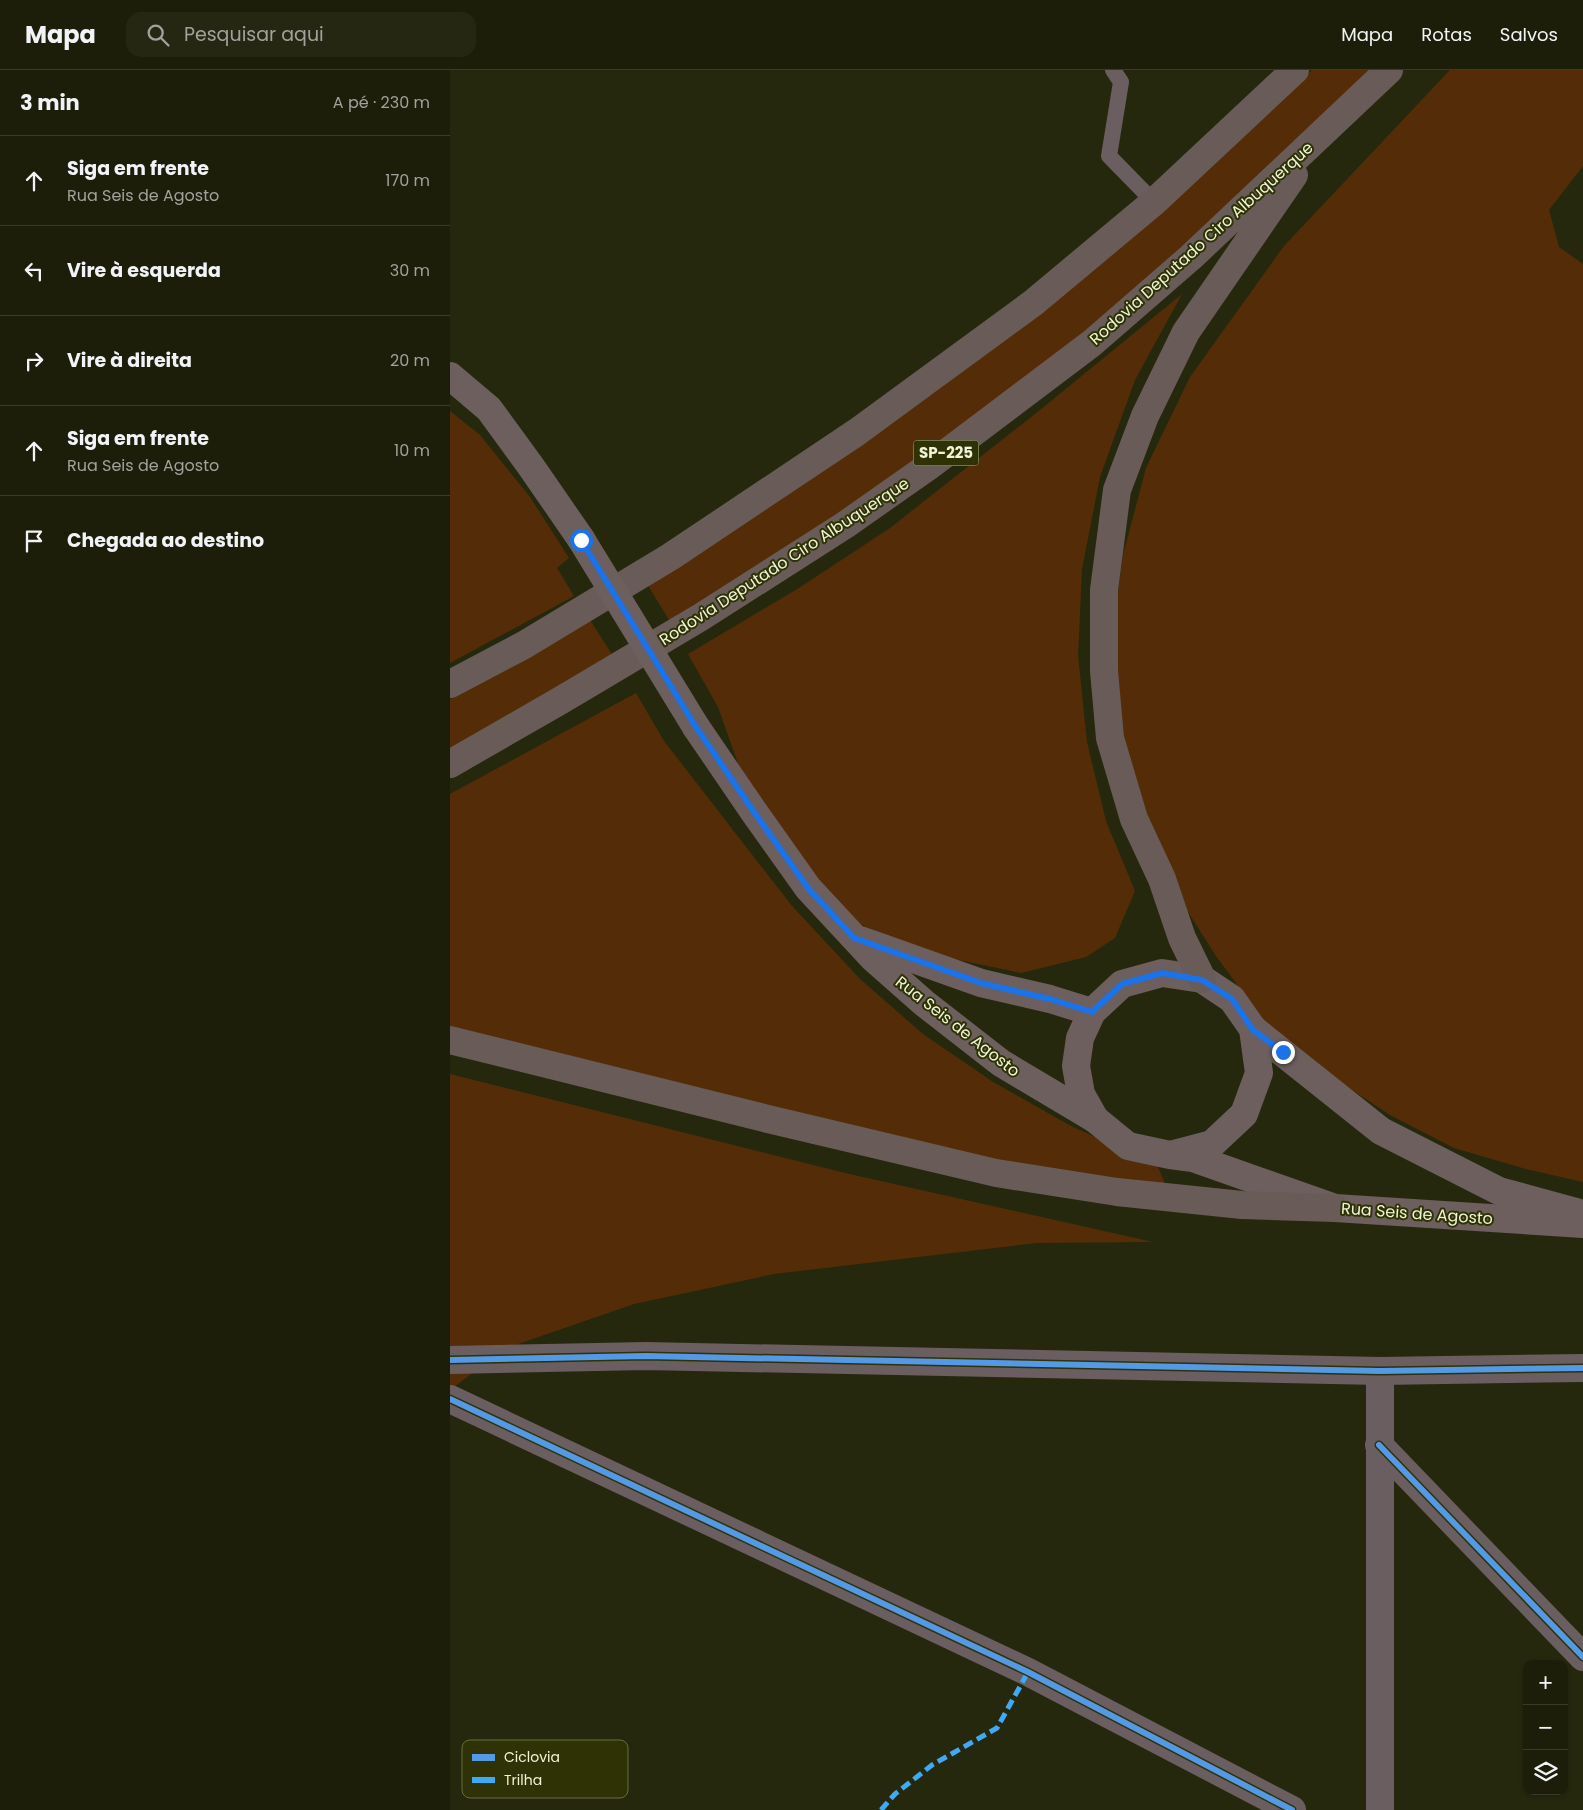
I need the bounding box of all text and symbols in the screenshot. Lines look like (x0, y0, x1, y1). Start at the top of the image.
search box (126, 12, 476, 57)
text: Mapa (25, 18, 96, 51)
icon: search (144, 21, 172, 49)
text: Pesquisar aqui (184, 21, 324, 48)
text: Mapa (1341, 22, 1393, 47)
text: Rotas (1421, 22, 1472, 47)
text: Salvos (1500, 22, 1558, 47)
text: 3 min (20, 88, 80, 117)
text: A pé · 230 m (333, 91, 430, 114)
street label: Rodovia Deputado Ciro Albuquerque (1084, 136, 1318, 350)
text: Siga em frente (67, 155, 209, 182)
icon: ahead (20, 167, 48, 195)
text: 170 m (385, 169, 430, 192)
text: Rua Seis de Agosto (67, 184, 219, 207)
icon: left (20, 257, 48, 285)
text: Vire à esquerda (67, 257, 221, 284)
text: 30 m (390, 259, 430, 282)
icon: right (20, 347, 48, 375)
text: Vire à direita (67, 347, 192, 374)
text: 20 m (390, 349, 430, 372)
text: Siga em frente (67, 425, 209, 452)
icon: ahead (20, 437, 48, 465)
text: 10 m (394, 439, 430, 462)
road number: SP-225 (914, 440, 978, 466)
text: Rua Seis de Agosto (67, 454, 219, 477)
street label: Rodovia Deputado Ciro Albuquerque (655, 472, 914, 651)
icon: arrive (20, 527, 48, 555)
text: Chegada ao destino (67, 527, 264, 554)
route start (570, 529, 593, 552)
street label: Rua Seis de Agosto (891, 970, 1025, 1082)
route end (1272, 1041, 1295, 1064)
street label: Rua Seis de Agosto (1340, 1197, 1494, 1230)
map controls (1523, 1660, 1568, 1795)
button: + (1523, 1660, 1568, 1705)
button: − (1523, 1705, 1568, 1750)
legend (462, 1740, 628, 1798)
text: Ciclovia (504, 1747, 560, 1767)
button: layers (1523, 1750, 1568, 1795)
text: Trilha (504, 1770, 542, 1790)

